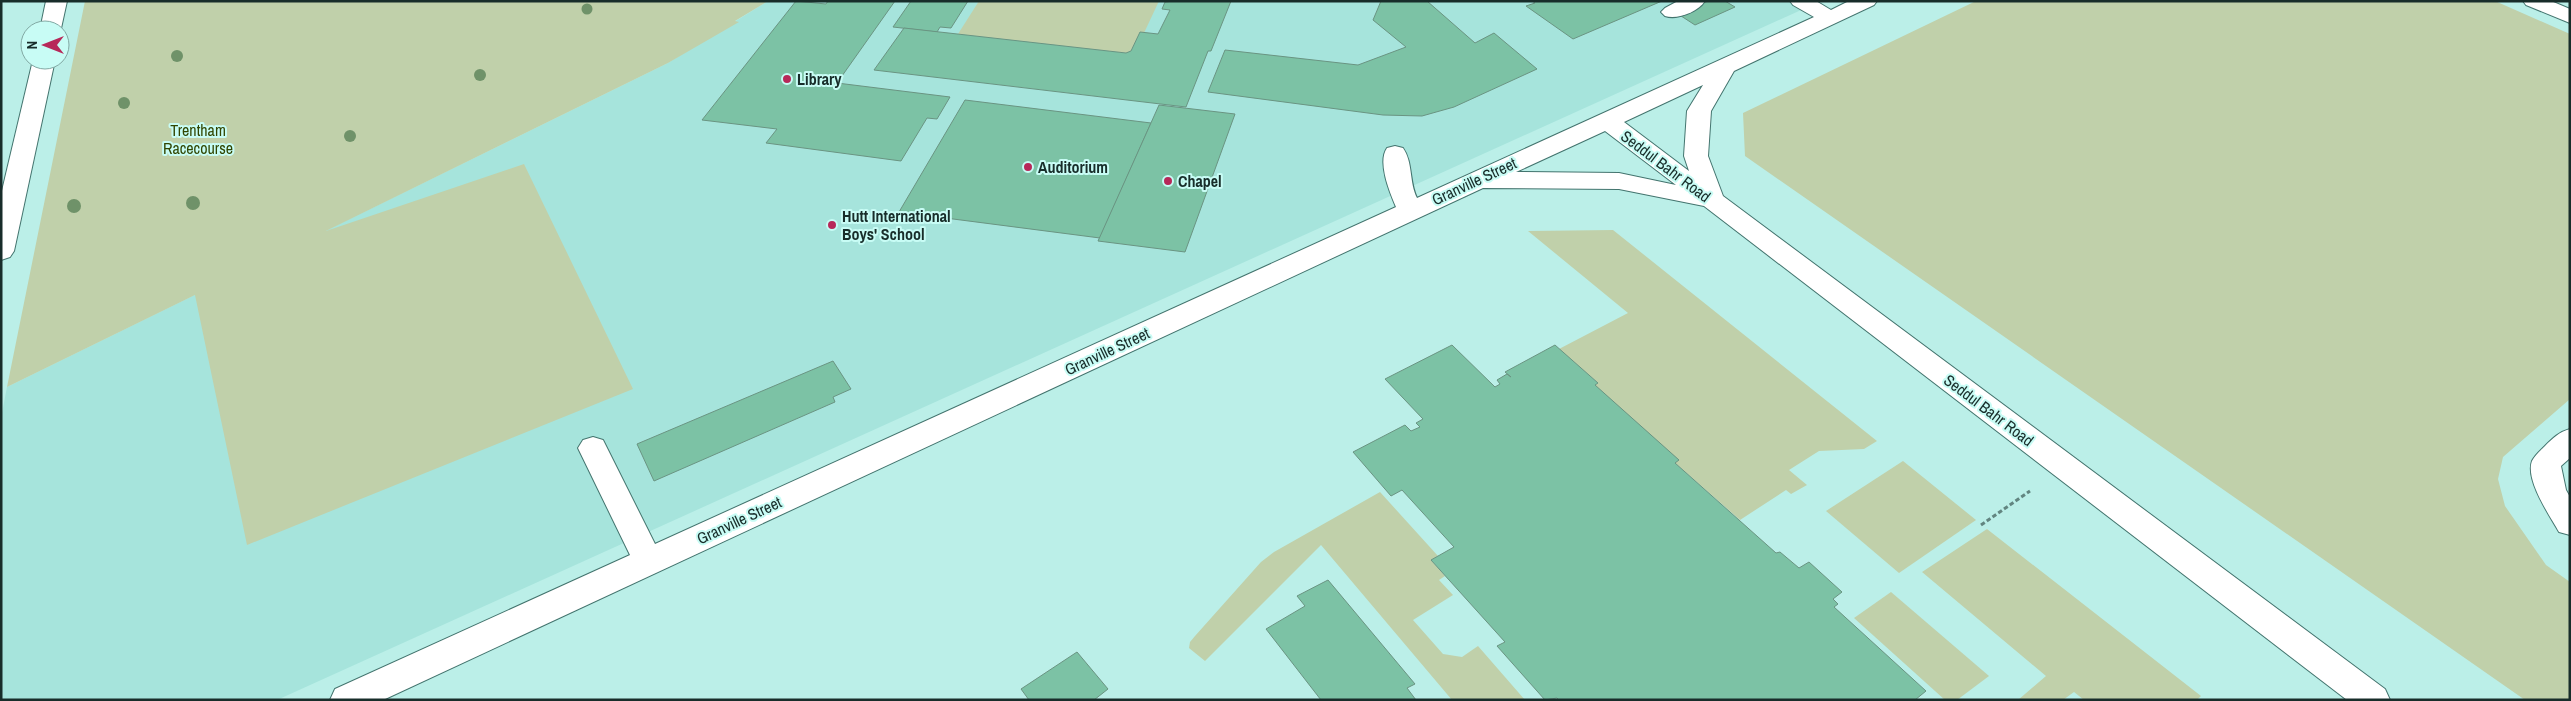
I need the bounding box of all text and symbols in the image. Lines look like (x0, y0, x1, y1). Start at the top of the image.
north arrow (20, 20, 70, 70)
text: N (23, 41, 41, 49)
place label: Library (797, 68, 842, 90)
marker: Library (781, 73, 793, 85)
park label: Trentham Racecourse (163, 119, 233, 159)
street label: Seddul Bahr Road (1617, 125, 1715, 207)
street label: Granville Street (1428, 152, 1520, 210)
place label: Auditorium (1038, 156, 1108, 178)
marker: Auditorium (1022, 161, 1034, 173)
place label: Chapel (1178, 170, 1222, 192)
marker: Chapel (1162, 175, 1174, 187)
place label: Hutt International Boys' School (842, 205, 951, 245)
marker: Hutt International Boys' School (826, 219, 838, 231)
street label: Granville Street (1061, 322, 1153, 380)
street label: Seddul Bahr Road (1940, 369, 2038, 451)
street label: Granville Street (693, 491, 785, 549)

